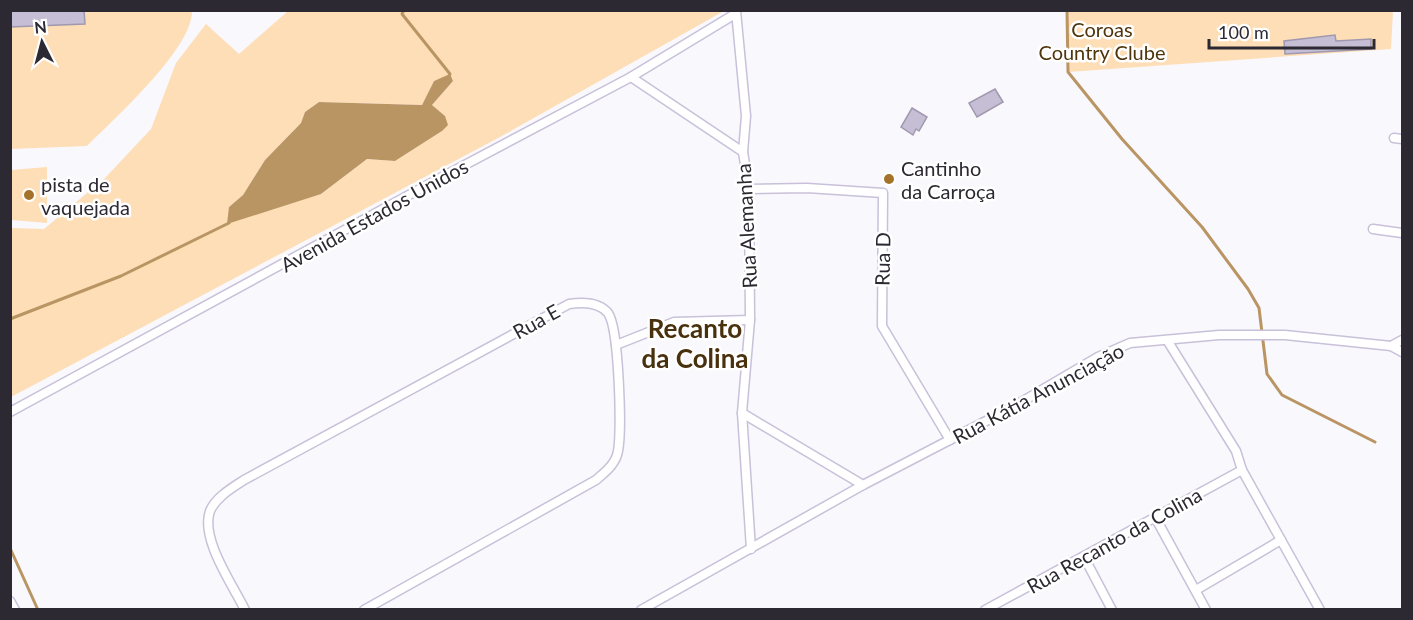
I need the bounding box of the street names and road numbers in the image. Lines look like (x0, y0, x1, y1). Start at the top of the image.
street label: Avenida Estados Unidos (276, 153, 472, 277)
street label: Rua Alemanha (731, 163, 761, 289)
street label: Rua D (870, 232, 894, 286)
street label: Rua E (508, 298, 564, 344)
street label: Rua Kátia Anunciação (948, 338, 1128, 448)
street label: Rua Recanto da Colina (1022, 482, 1206, 598)

